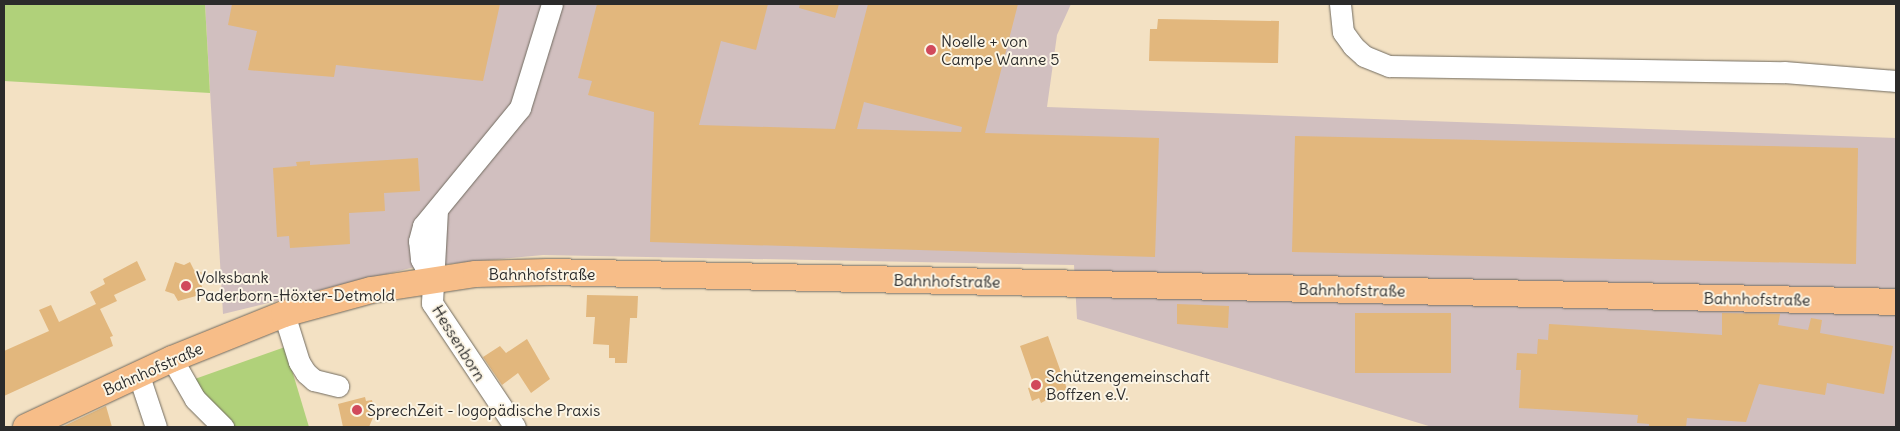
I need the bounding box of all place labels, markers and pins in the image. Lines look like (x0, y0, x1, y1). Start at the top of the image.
place label: Noelle + von Campe Wanne 5 (941, 31, 1059, 69)
marker: Noelle + von Campe Wanne 5 (925, 44, 937, 56)
place label: Volksbank Paderborn-Höxter-Detmold (196, 267, 395, 305)
marker: Volksbank Paderborn-Höxter-Detmold (180, 280, 192, 292)
place label: Schützengemeinschaft Boffzen e.V. (1046, 366, 1210, 404)
marker: Schützengemeinschaft Boffzen e.V. (1030, 379, 1042, 391)
place label: SprechZeit - logopädische Praxis (367, 400, 600, 420)
marker: SprechZeit - logopädische Praxis (351, 404, 363, 416)

